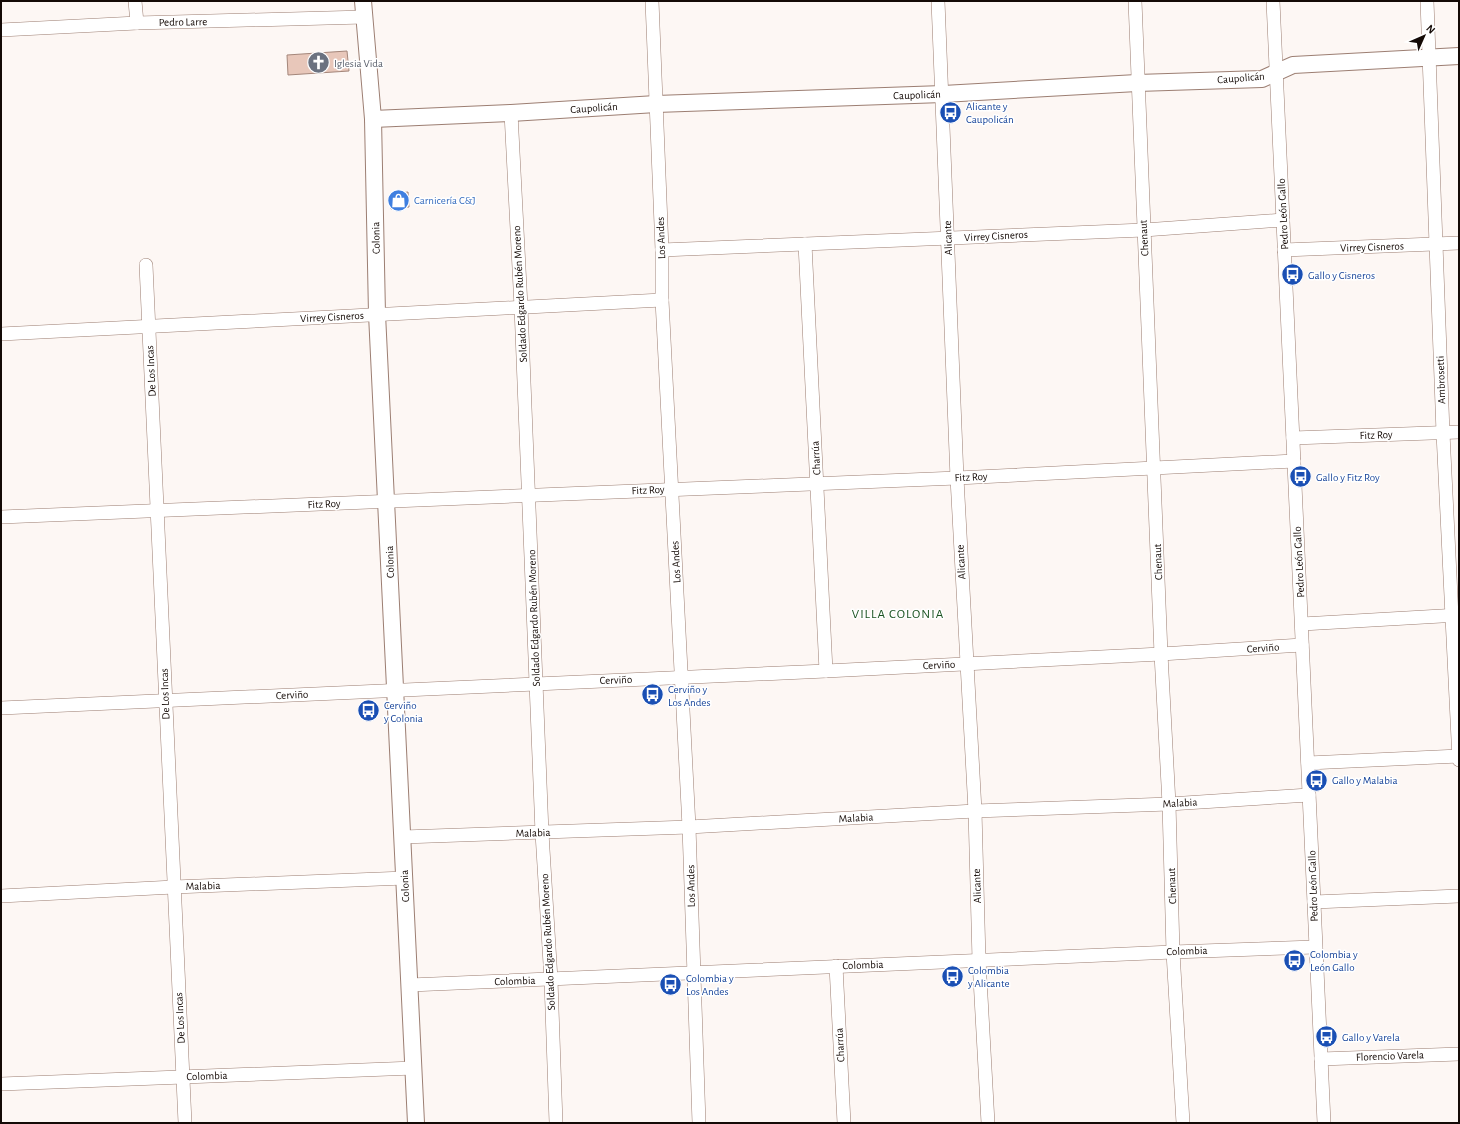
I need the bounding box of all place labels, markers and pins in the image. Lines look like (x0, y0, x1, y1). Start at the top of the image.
church icon: Iglesia Vida (305, 50, 331, 76)
place label: Iglesia Vida (334, 58, 383, 69)
bus stop icon: Alicante y Caupolicán (938, 99, 964, 125)
place label: Alicante y Caupolicán (966, 101, 1014, 125)
shop icon: Carnicería C&J (386, 187, 412, 213)
place label: Carnicería C&J (414, 195, 476, 206)
bus stop icon: Gallo y Cisneros (1280, 262, 1306, 288)
place label: Gallo y Cisneros (1308, 270, 1375, 281)
bus stop icon: Gallo y Fitz Roy (1288, 464, 1314, 490)
place label: Gallo y Fitz Roy (1316, 472, 1380, 483)
bus stop icon: Cerviño y Los Andes (639, 682, 665, 708)
place label: Cerviño y Los Andes (668, 684, 710, 708)
bus stop icon: Cerviño y Colonia (355, 698, 381, 724)
place label: Cerviño y Colonia (383, 700, 423, 724)
bus stop icon: Gallo y Malabia (1303, 767, 1329, 793)
place label: Gallo y Malabia (1332, 775, 1398, 786)
bus stop icon: Colombia y León Gallo (1281, 947, 1307, 973)
place label: Colombia y León Gallo (1310, 949, 1358, 973)
bus stop icon: Colombia y Alicante (939, 963, 965, 989)
place label: Colombia y Alicante (967, 965, 1009, 989)
bus stop icon: Colombia y Los Andes (658, 971, 684, 997)
place label: Colombia y Los Andes (686, 973, 734, 997)
bus stop icon: Gallo y Varela (1314, 1024, 1340, 1050)
place label: Gallo y Varela (1342, 1032, 1400, 1043)

